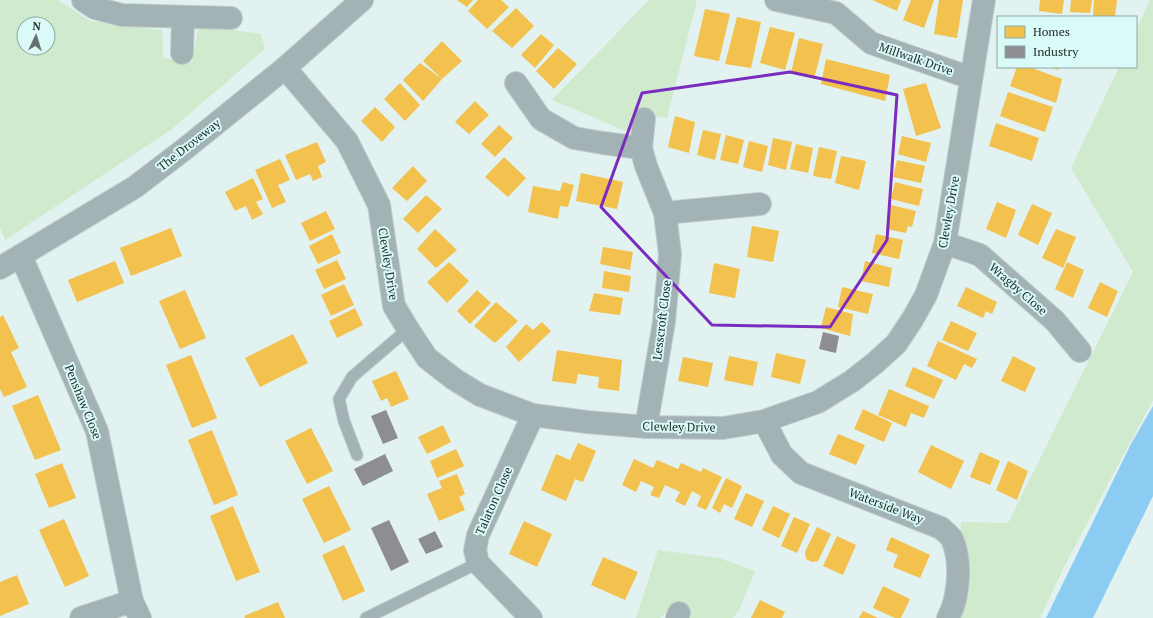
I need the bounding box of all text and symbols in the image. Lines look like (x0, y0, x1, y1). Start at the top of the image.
north arrow (16, 16, 56, 56)
legend (997, 16, 1137, 68)
text: N (32, 19, 42, 33)
text: Homes (1033, 24, 1070, 39)
street label: Millwalk Drive (877, 39, 955, 78)
text: Industry (1033, 44, 1079, 59)
street label: The Droveway (154, 115, 224, 174)
street label: Clewley Drive (935, 175, 962, 249)
street label: Clewley Drive (375, 227, 402, 301)
street label: Wragby Close (986, 259, 1050, 318)
street label: Lesscroft Close (649, 279, 674, 361)
street label: Penshaw Close (62, 362, 105, 441)
street label: Clewley Drive (642, 418, 716, 435)
street label: Talaton Close (472, 464, 515, 537)
street label: Waterside Way (847, 484, 926, 527)

